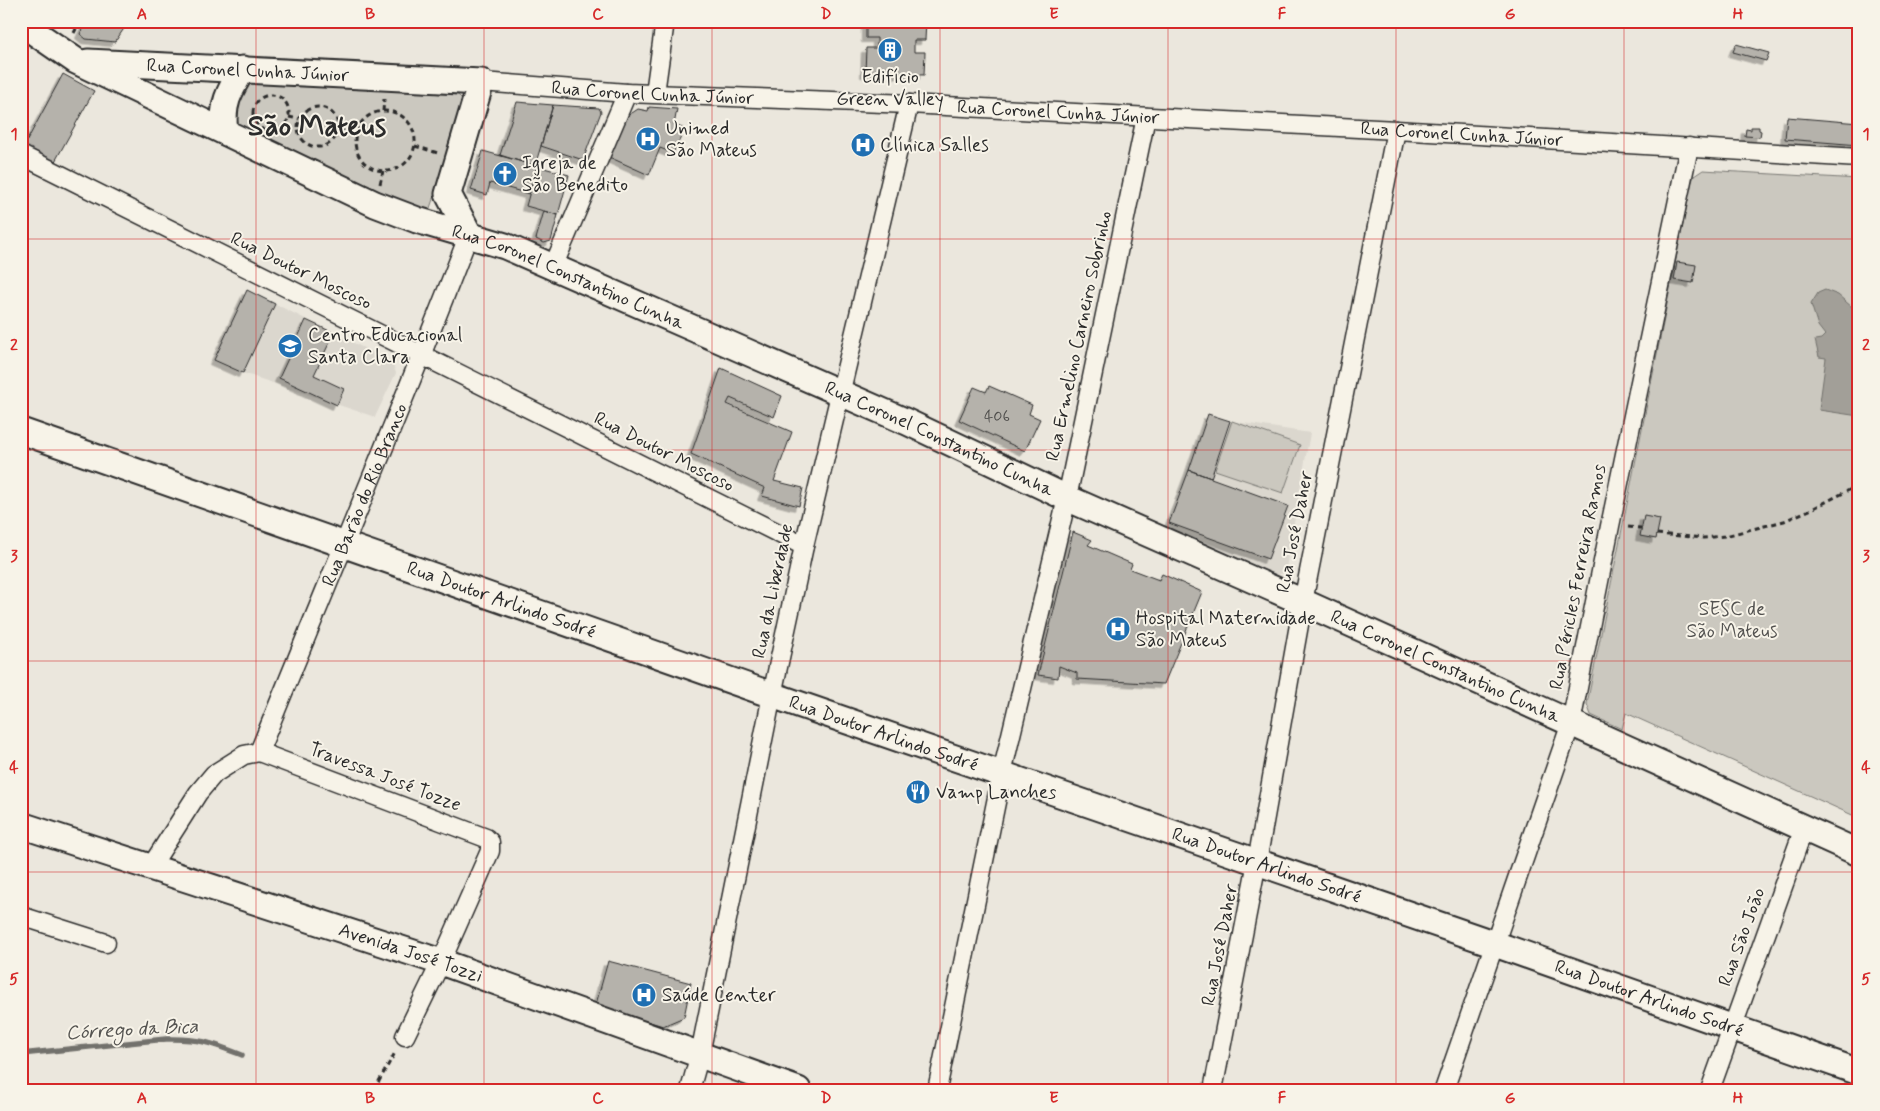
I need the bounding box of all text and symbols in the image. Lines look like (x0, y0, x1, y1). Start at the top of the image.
text: A (137, 4, 147, 25)
text: B (365, 4, 375, 25)
text: C (592, 4, 604, 25)
text: D (820, 4, 832, 25)
text: E (1049, 4, 1059, 25)
text: F (1278, 4, 1287, 25)
text: G (1505, 4, 1516, 25)
text: H (1733, 4, 1744, 25)
building icon: Edifício Green Valley (877, 37, 903, 63)
street label: Rua Coronel Cunha Júnior (146, 53, 350, 88)
place label: Edifício Green Valley (836, 65, 944, 113)
street label: Rua Coronel Cunha Júnior (551, 75, 754, 110)
street label: Rua Coronel Cunha Júnior (956, 94, 1160, 130)
district label: São Mateus (248, 108, 387, 146)
place label: Unimed São Mateus (666, 116, 757, 163)
street label: Rua Coronel Cunha Júnior (1360, 116, 1564, 153)
text: 1 (10, 124, 18, 145)
text: 1 (1862, 124, 1870, 145)
hospital icon: Unimed São Mateus (635, 126, 661, 152)
hospital icon: Clínica Salles (850, 132, 876, 158)
place label: Clínica Salles (880, 133, 989, 158)
place label: Igreja de São Benedito (522, 151, 628, 198)
church icon: Igreja de São Benedito (492, 161, 518, 187)
street label: Rua Ermelino Carneiro Sobrinho (1040, 208, 1118, 463)
street label: Rua Coronel Constantino Cunha (449, 219, 689, 336)
street label: Rua Doutor Moscoso (226, 226, 376, 316)
place label: Centro Educacional Santa Clara (308, 323, 463, 370)
school or university icon: Centro Educacional Santa Clara (277, 333, 303, 359)
text: 2 (10, 335, 18, 356)
text: 2 (1862, 335, 1870, 356)
street label: Rua Coronel Constantino Cunha (821, 375, 1058, 503)
street label: Rua Barão do Rio Branco (316, 399, 413, 590)
street label: Rua Doutor Moscoso (590, 406, 738, 498)
house number: 406 (984, 406, 1010, 427)
street label: Rua Péricles Ferreira Ramos (1544, 461, 1612, 692)
street label: Rua José Daher (1271, 469, 1319, 595)
street label: Rua da Liberdade (747, 521, 799, 661)
text: 3 (10, 546, 18, 567)
text: 3 (1862, 546, 1870, 567)
street label: Rua Doutor Arlindo Sodré (404, 555, 599, 644)
park label: SESC de São Mateus (1687, 597, 1777, 644)
street label: Rua Coronel Constantino Cunha (1326, 604, 1565, 729)
place label: Hospital Maternidade São Mateus (1136, 606, 1316, 653)
hospital icon: Hospital Maternidade São Mateus (1105, 616, 1131, 642)
street label: Rua Doutor Arlindo Sodré (786, 689, 981, 778)
street label: Travessa José Tozze (305, 736, 465, 818)
text: 4 (9, 757, 19, 778)
text: 4 (1861, 757, 1871, 778)
restaurant icon: Vamp Lanches (905, 779, 931, 805)
place label: Vamp Lanches (936, 780, 1057, 805)
street label: Rua Doutor Arlindo Sodré (1169, 821, 1364, 909)
street label: Rua José Daher (1196, 882, 1244, 1008)
street label: Rua São João (1713, 884, 1771, 990)
street label: Avenida José Tozzi (335, 917, 486, 988)
street label: Rua Doutor Arlindo Sodré (1551, 953, 1747, 1043)
text: 5 (9, 969, 19, 990)
text: 5 (1861, 969, 1871, 990)
hospital icon: Saúde Center (631, 982, 657, 1008)
place label: Saúde Center (662, 983, 776, 1008)
water label: Córrego da Bica (65, 1013, 199, 1049)
text: A (137, 1088, 147, 1109)
text: B (365, 1088, 375, 1109)
text: C (592, 1088, 604, 1109)
text: D (820, 1088, 832, 1109)
text: E (1049, 1088, 1059, 1109)
text: F (1278, 1088, 1287, 1109)
text: G (1505, 1088, 1516, 1109)
text: H (1733, 1088, 1744, 1109)

